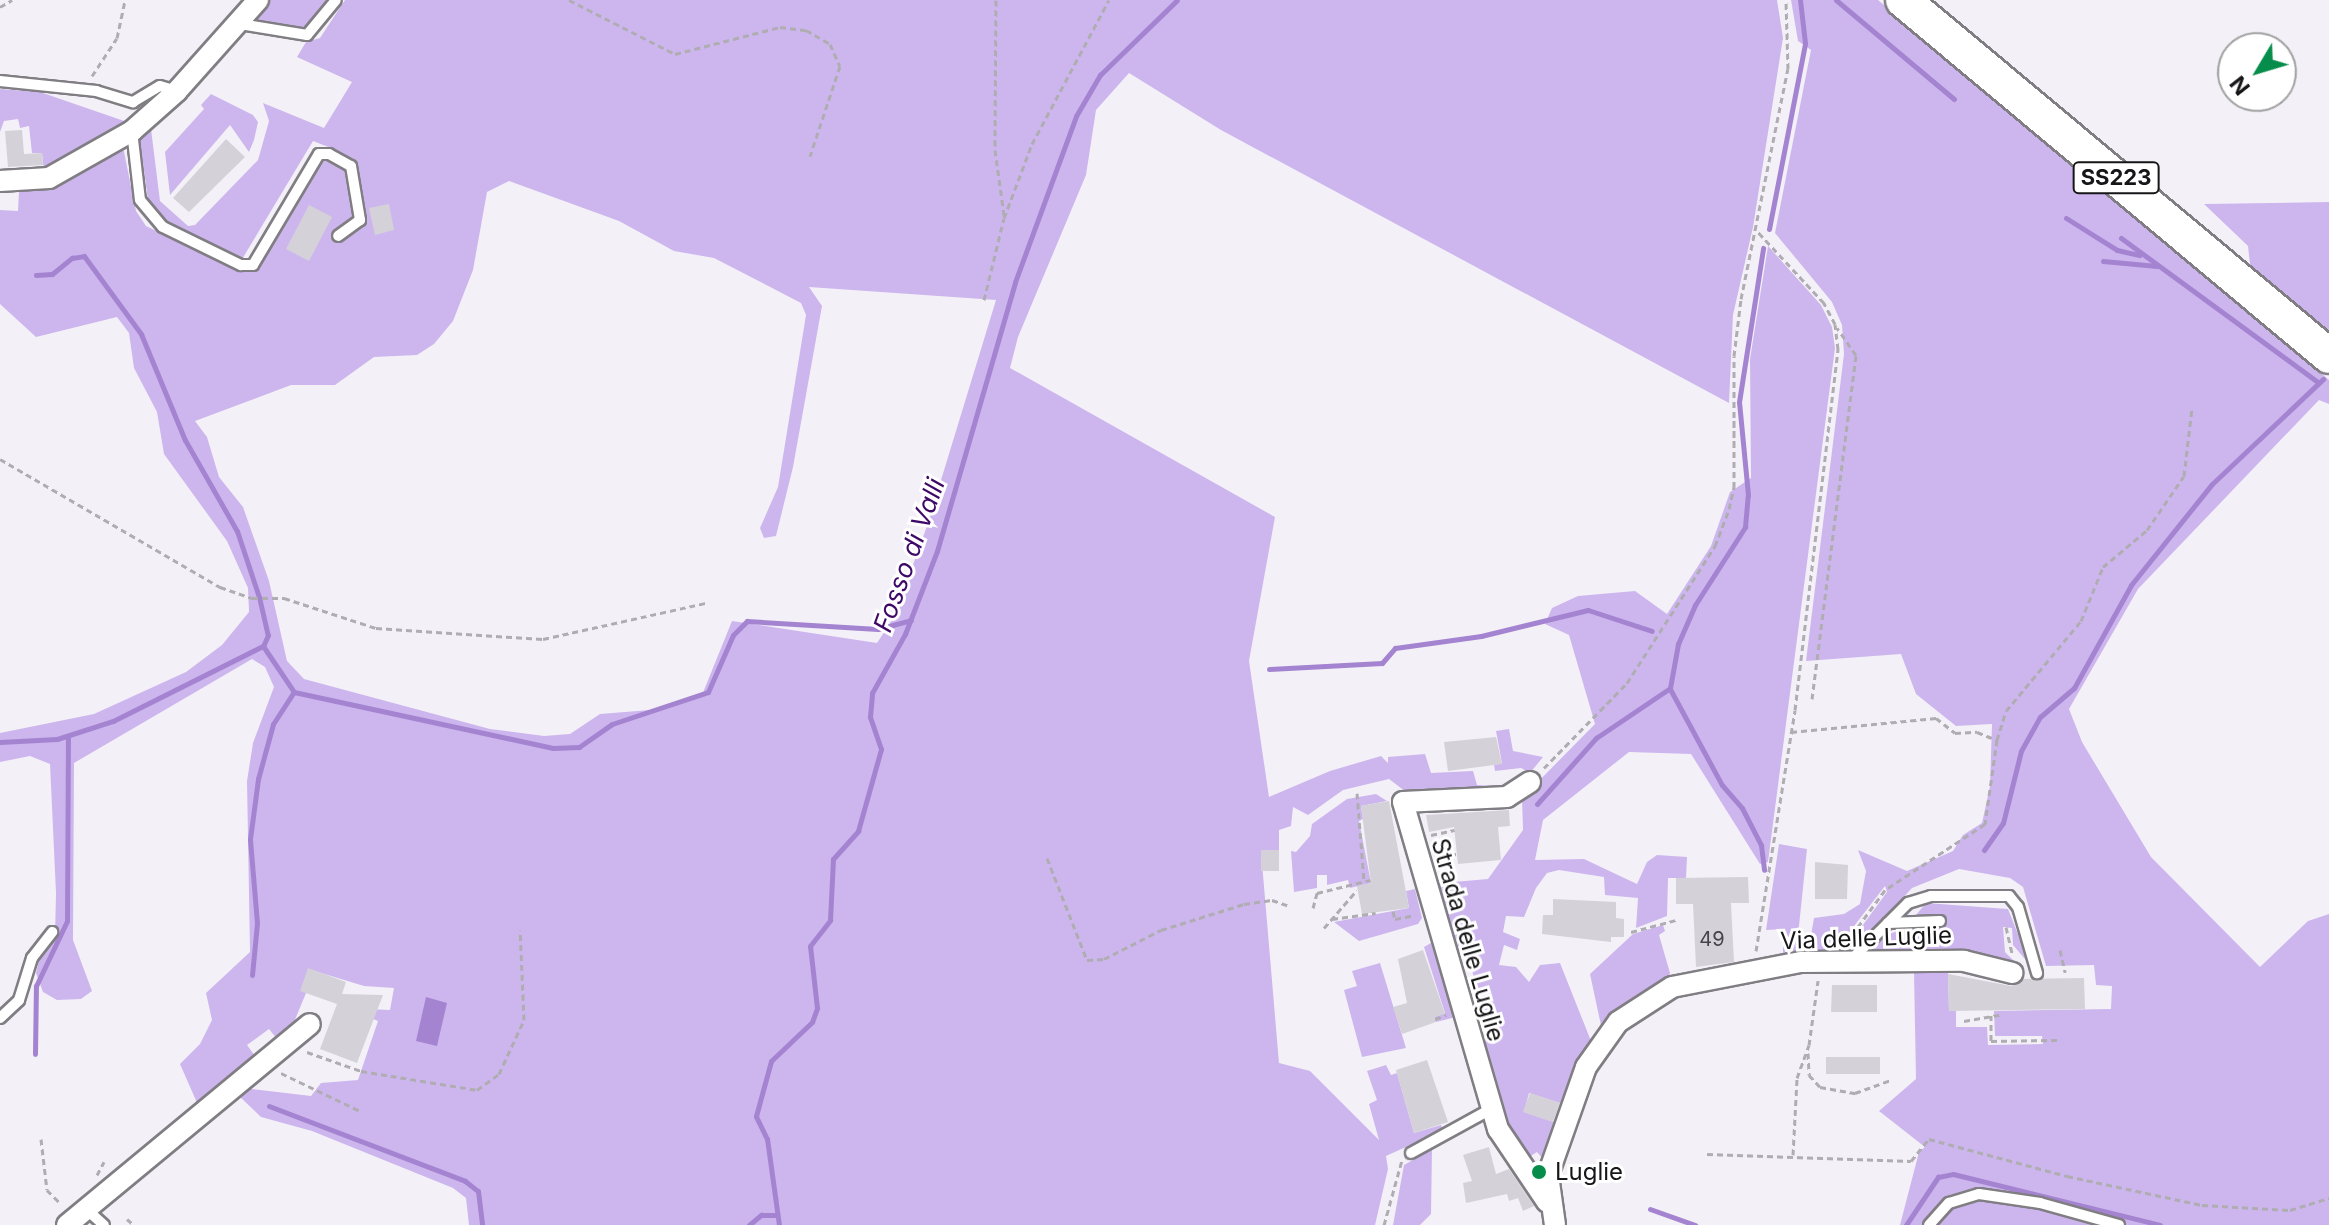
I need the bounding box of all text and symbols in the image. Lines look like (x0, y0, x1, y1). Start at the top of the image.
north arrow (2217, 32, 2297, 112)
text: N (2224, 71, 2255, 100)
road number: SS223 (2072, 160, 2160, 196)
water label: Fosso di Valli (867, 474, 951, 636)
street label: Strada delle Luglie (1425, 835, 1511, 1045)
street label: Via delle Luglie (1780, 921, 1952, 955)
house number: 49 (1699, 927, 1725, 951)
place label: Luglie (1555, 1158, 1623, 1186)
marker: Luglie (1530, 1163, 1548, 1181)

